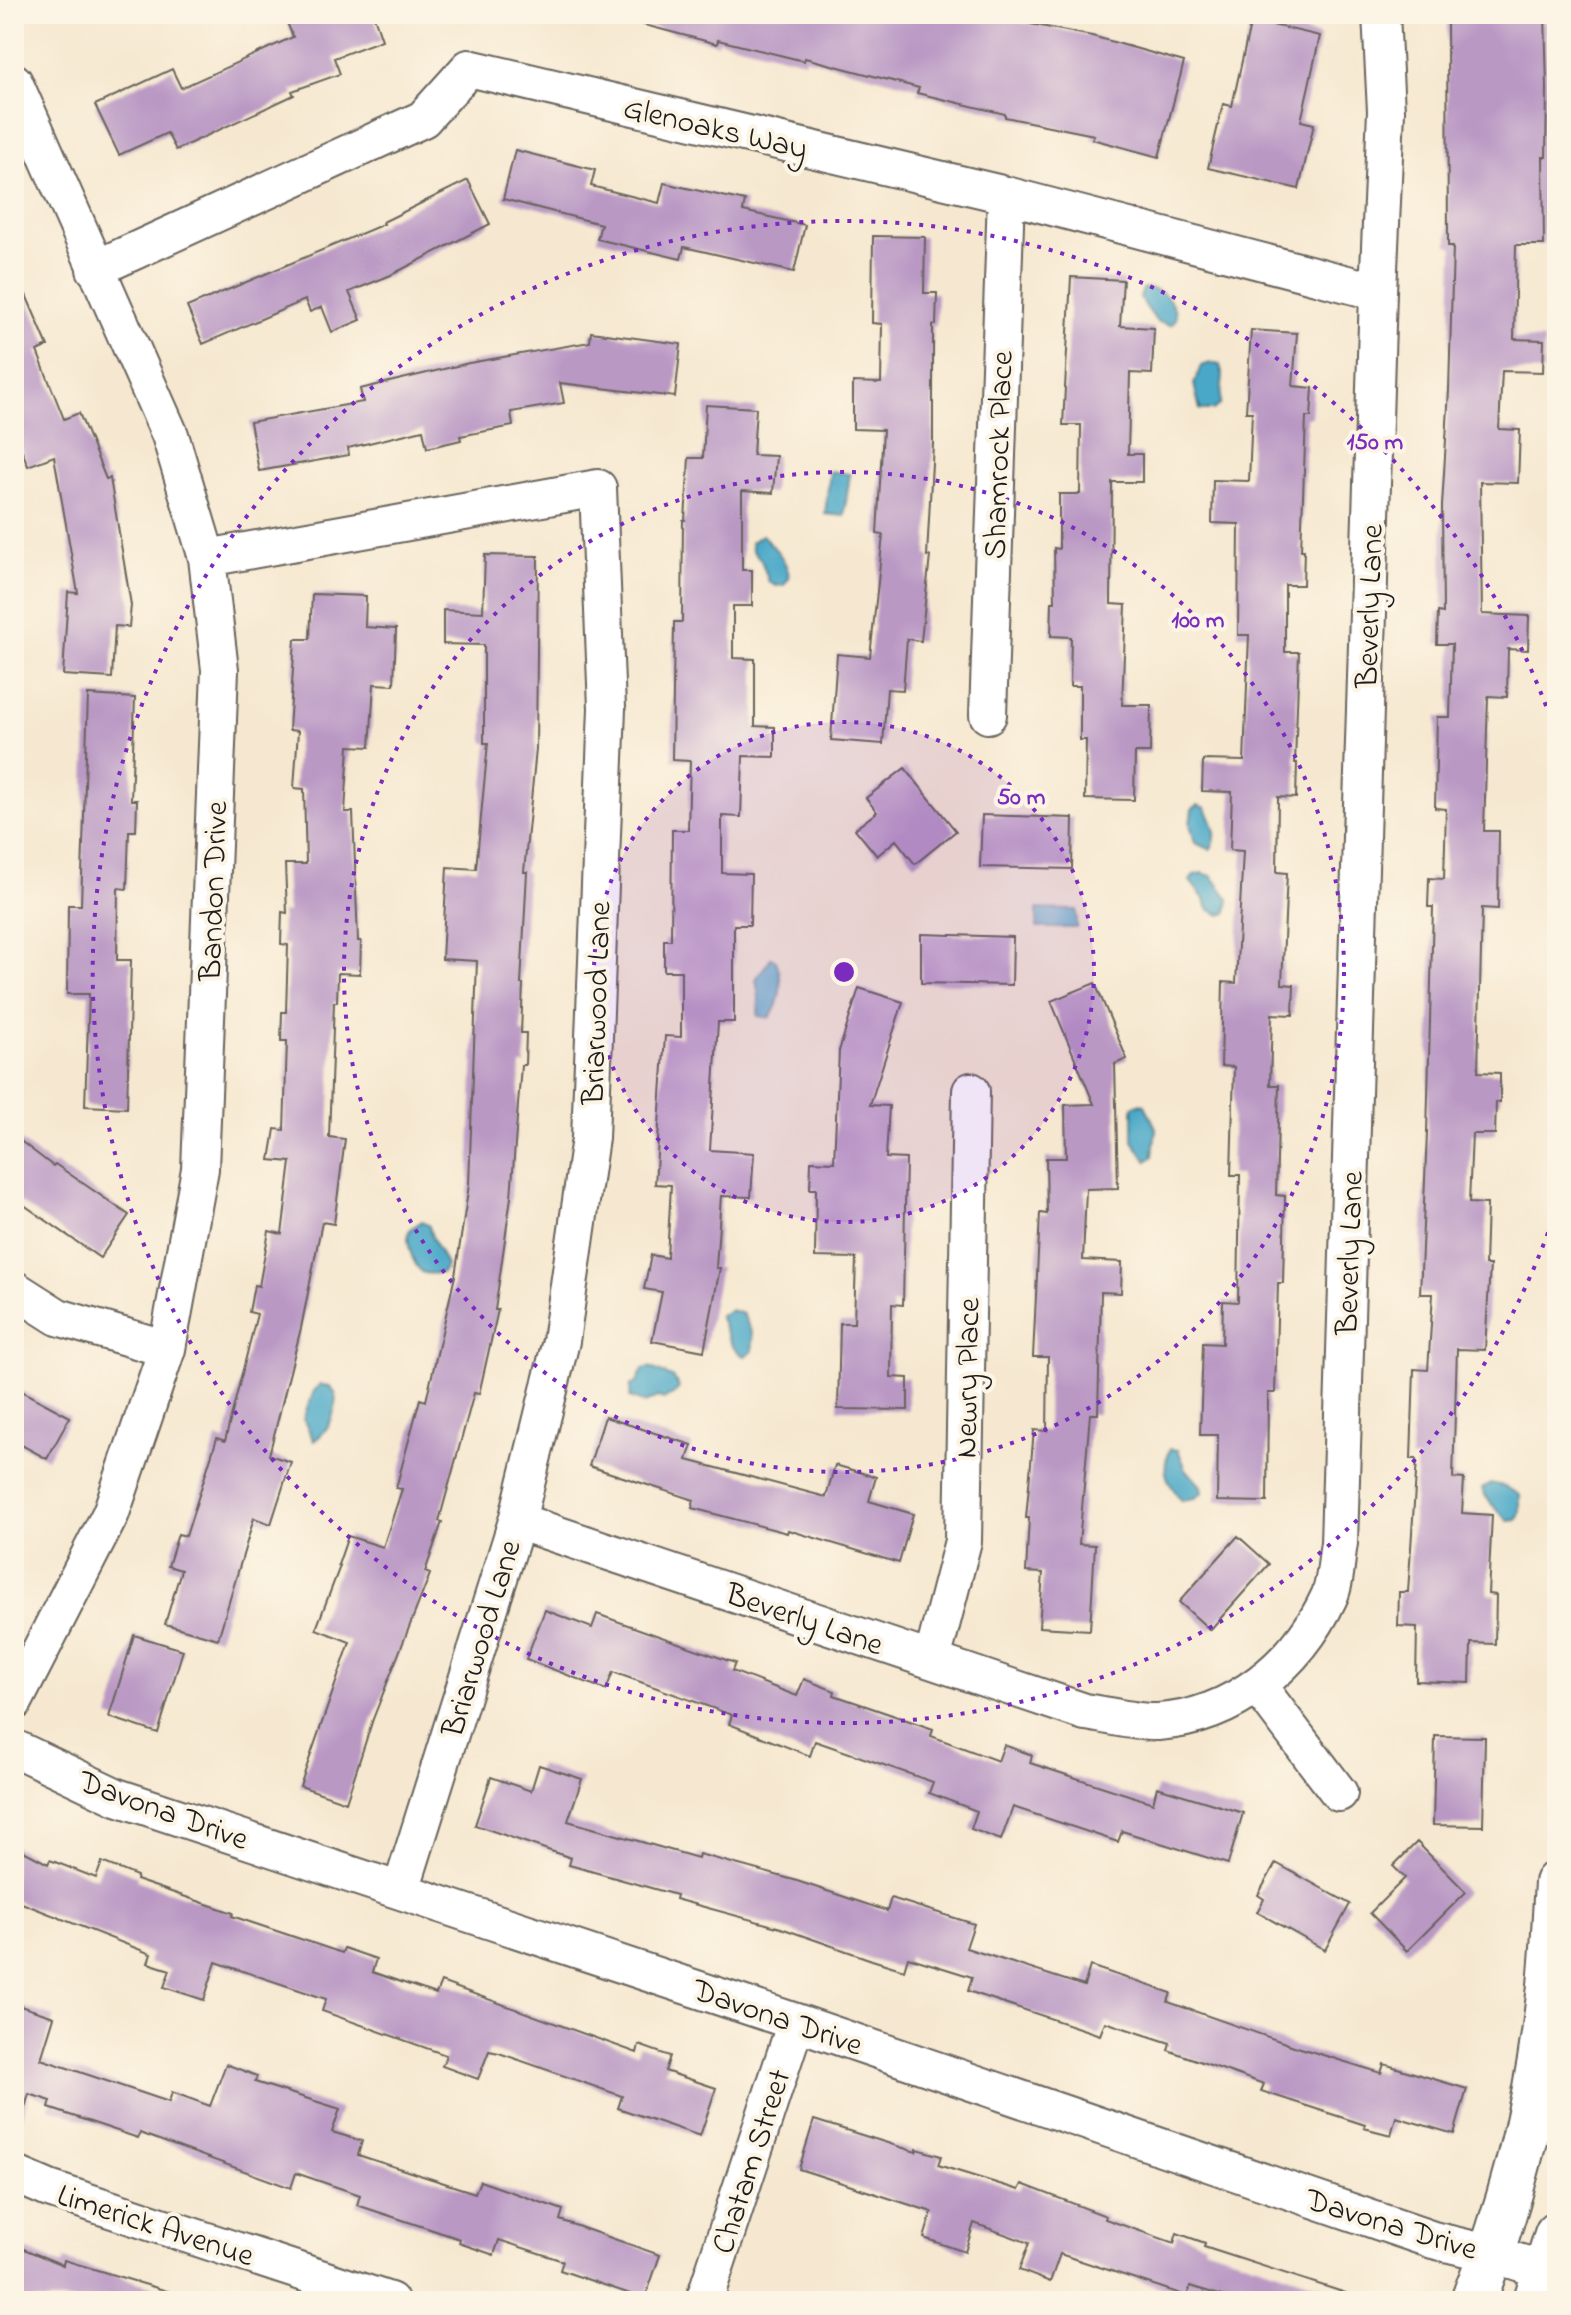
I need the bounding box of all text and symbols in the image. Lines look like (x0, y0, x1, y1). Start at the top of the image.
street label: Glenoaks Way (619, 86, 812, 174)
street label: Shamrock Place (973, 349, 1028, 560)
text: 150 m (1347, 426, 1404, 461)
street label: Beverly Lane (1345, 523, 1398, 690)
text: 100 m (1172, 604, 1225, 639)
text: 50 m (997, 781, 1046, 816)
street label: Bandon Drive (189, 800, 242, 983)
street label: Briarwood Lane (571, 900, 626, 1107)
centre of rings (830, 958, 858, 986)
street label: Beverly Lane (1325, 1170, 1378, 1337)
street label: Newry Place (945, 1297, 994, 1459)
street label: Briarwood Lane (431, 1534, 536, 1744)
street label: Beverly Lane (718, 1572, 890, 1670)
street label: Davona Drive (70, 1759, 255, 1865)
street label: Davona Drive (684, 1968, 869, 2071)
street label: Chatam Street (701, 2064, 805, 2260)
street label: Limerick Avenue (50, 2173, 260, 2281)
street label: Davona Drive (1298, 2178, 1483, 2275)

